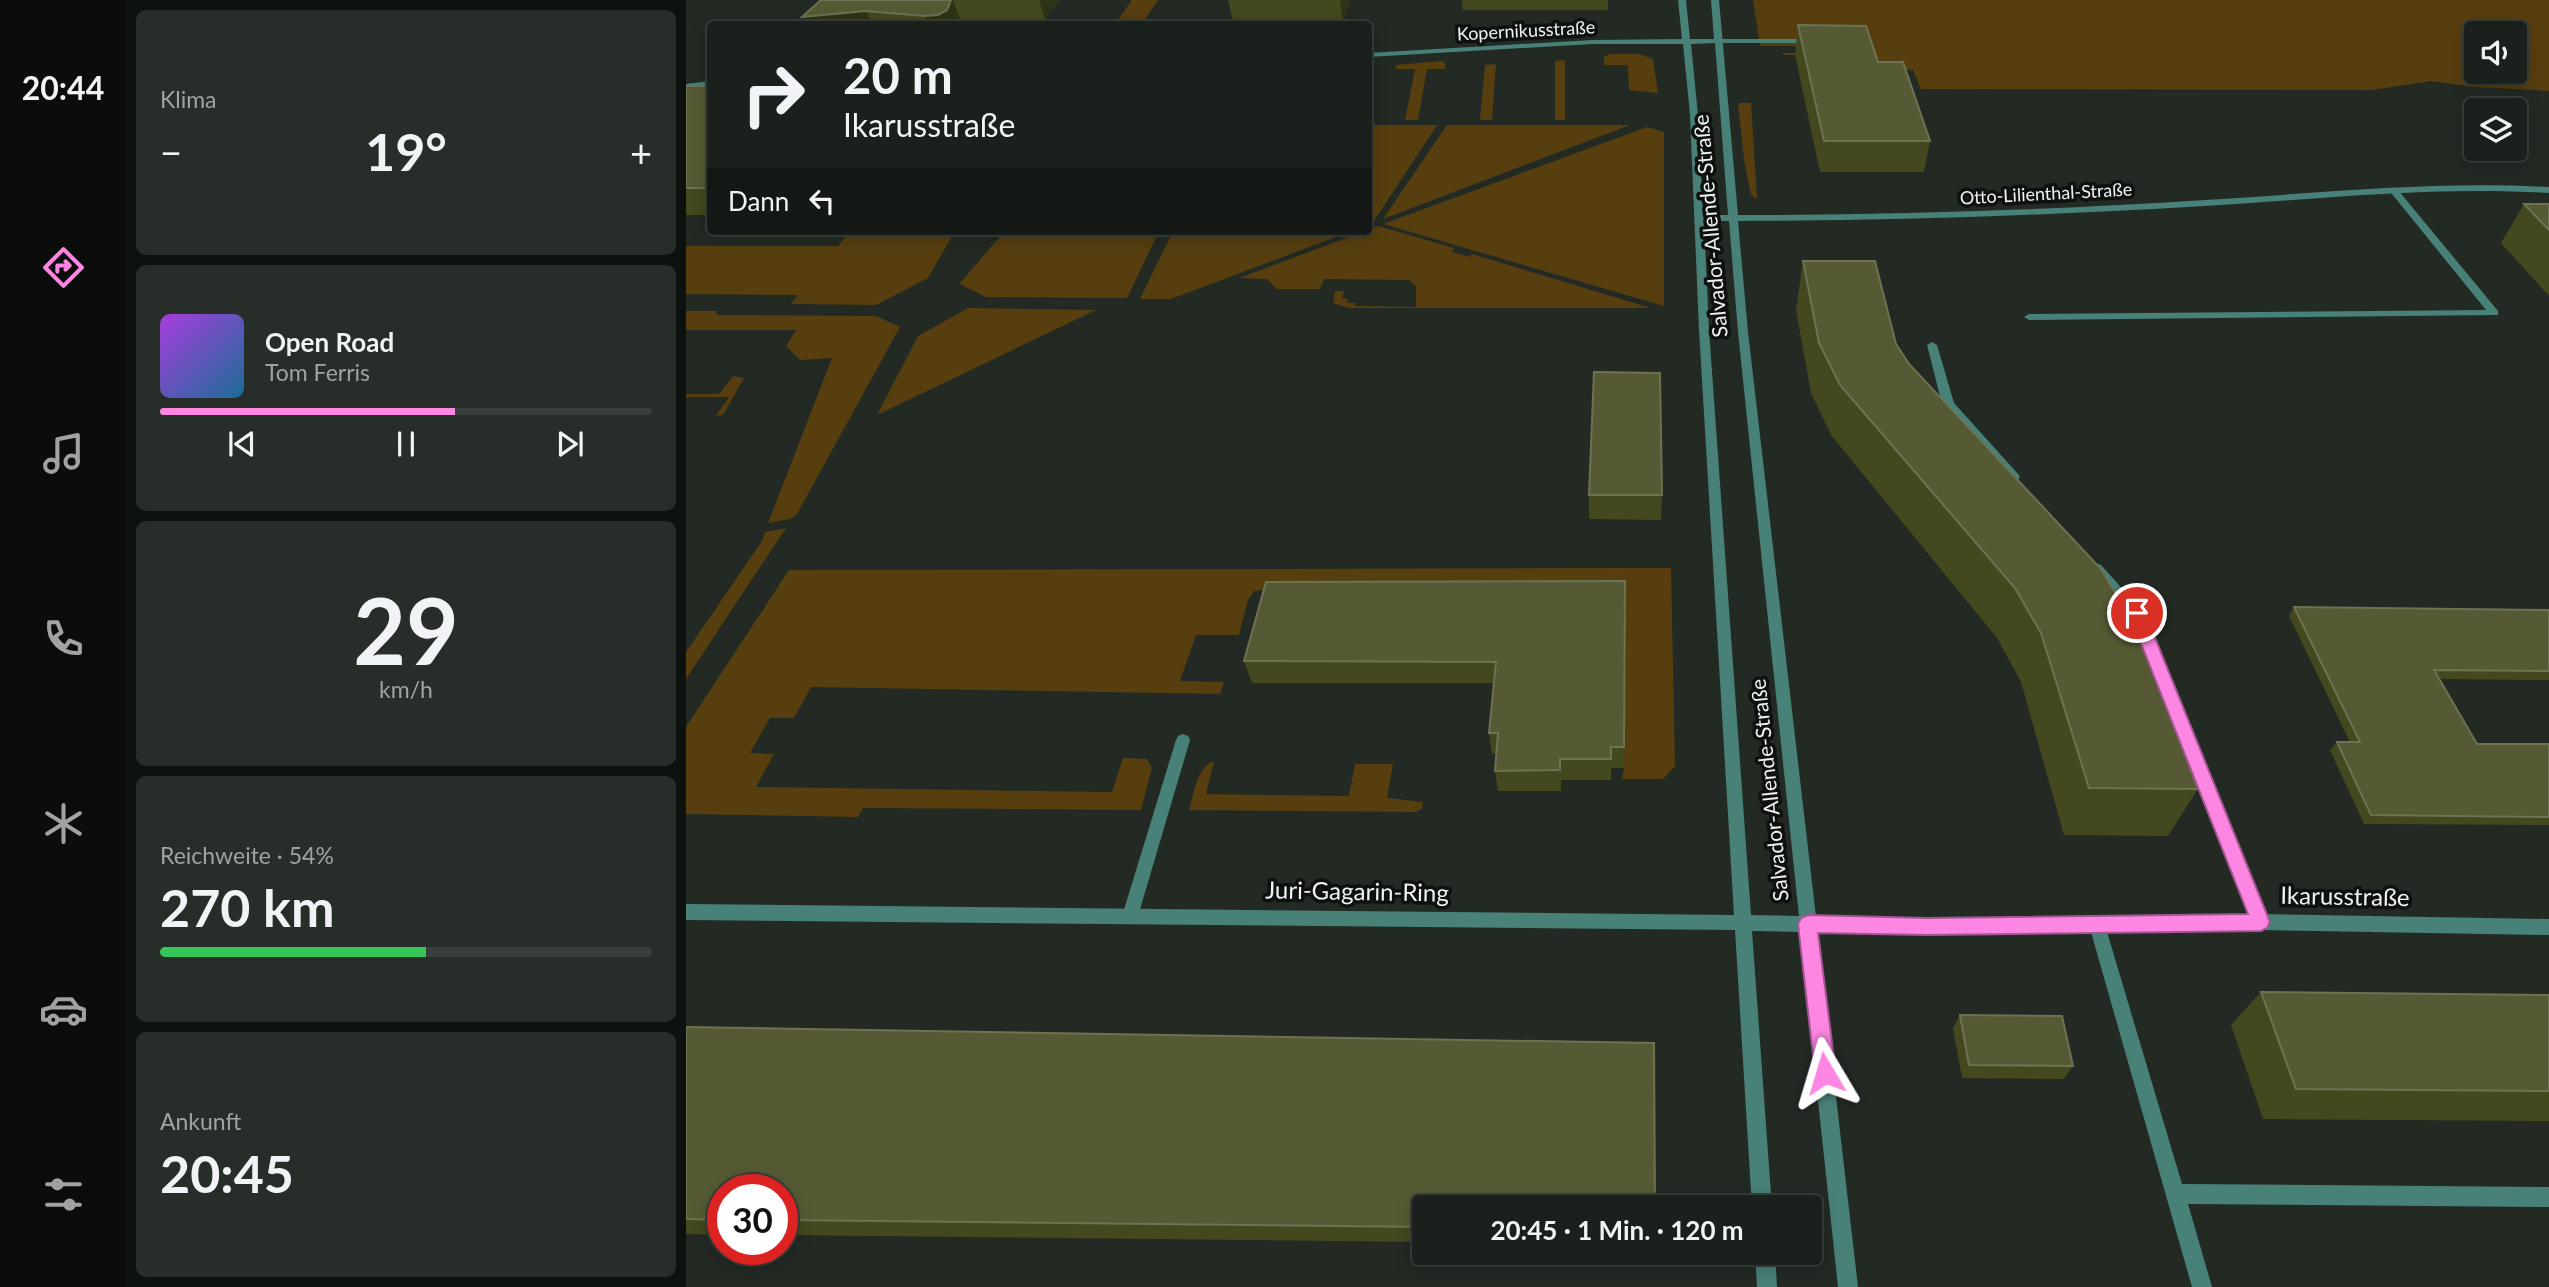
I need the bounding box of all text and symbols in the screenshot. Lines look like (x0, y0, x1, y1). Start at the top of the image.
street label: Kopernikusstraße (1456, 15, 1596, 45)
map controls (2464, 21, 2527, 161)
button: sound (2464, 21, 2527, 84)
text: 20 m (843, 46, 953, 104)
icon: right (728, 49, 819, 140)
text: 20:44 (22, 68, 104, 107)
text: Klima (160, 85, 217, 113)
button: layers (2464, 98, 2527, 161)
text: Ikarusstraße (843, 105, 1015, 144)
street label: Salvador-Allende-Straße (1687, 114, 1732, 339)
text: 19° (365, 120, 447, 182)
text: − (160, 129, 182, 175)
text: + (630, 129, 652, 175)
street label: Otto-Lilienthal-Straße (1959, 178, 2133, 209)
icon: left (803, 182, 841, 220)
text: Dann (728, 185, 789, 217)
icon: directions (39, 243, 88, 292)
text: Open Road (265, 326, 394, 358)
text: Tom Ferris (265, 358, 370, 386)
icon: previous (223, 425, 261, 463)
icon: pause (387, 425, 425, 463)
icon: next (551, 425, 589, 463)
icon: music (39, 429, 88, 478)
text: 29 (353, 575, 459, 684)
pin (2107, 583, 2167, 643)
icon: arrive (2118, 594, 2156, 632)
icon: phone (39, 614, 88, 663)
text: km/h (379, 675, 433, 703)
street label: Salvador-Allende-Straße (1744, 678, 1793, 903)
icon: climate (39, 799, 88, 848)
text: Reichweite · 54% (160, 841, 334, 869)
street label: Juri-Gagarin-Ring (1265, 874, 1449, 907)
text: 270 km (160, 876, 334, 938)
street label: Ikarusstraße (2280, 880, 2410, 911)
icon: car (39, 985, 88, 1034)
position arrow (1788, 1036, 1862, 1110)
text: Ankunft (160, 1107, 241, 1135)
text: 20:45 (160, 1142, 294, 1204)
icon: filters (39, 1170, 88, 1219)
speed limit sign: 30 (707, 1174, 798, 1265)
text: 20:45 · 1 Min. · 120 m (1490, 1214, 1744, 1246)

